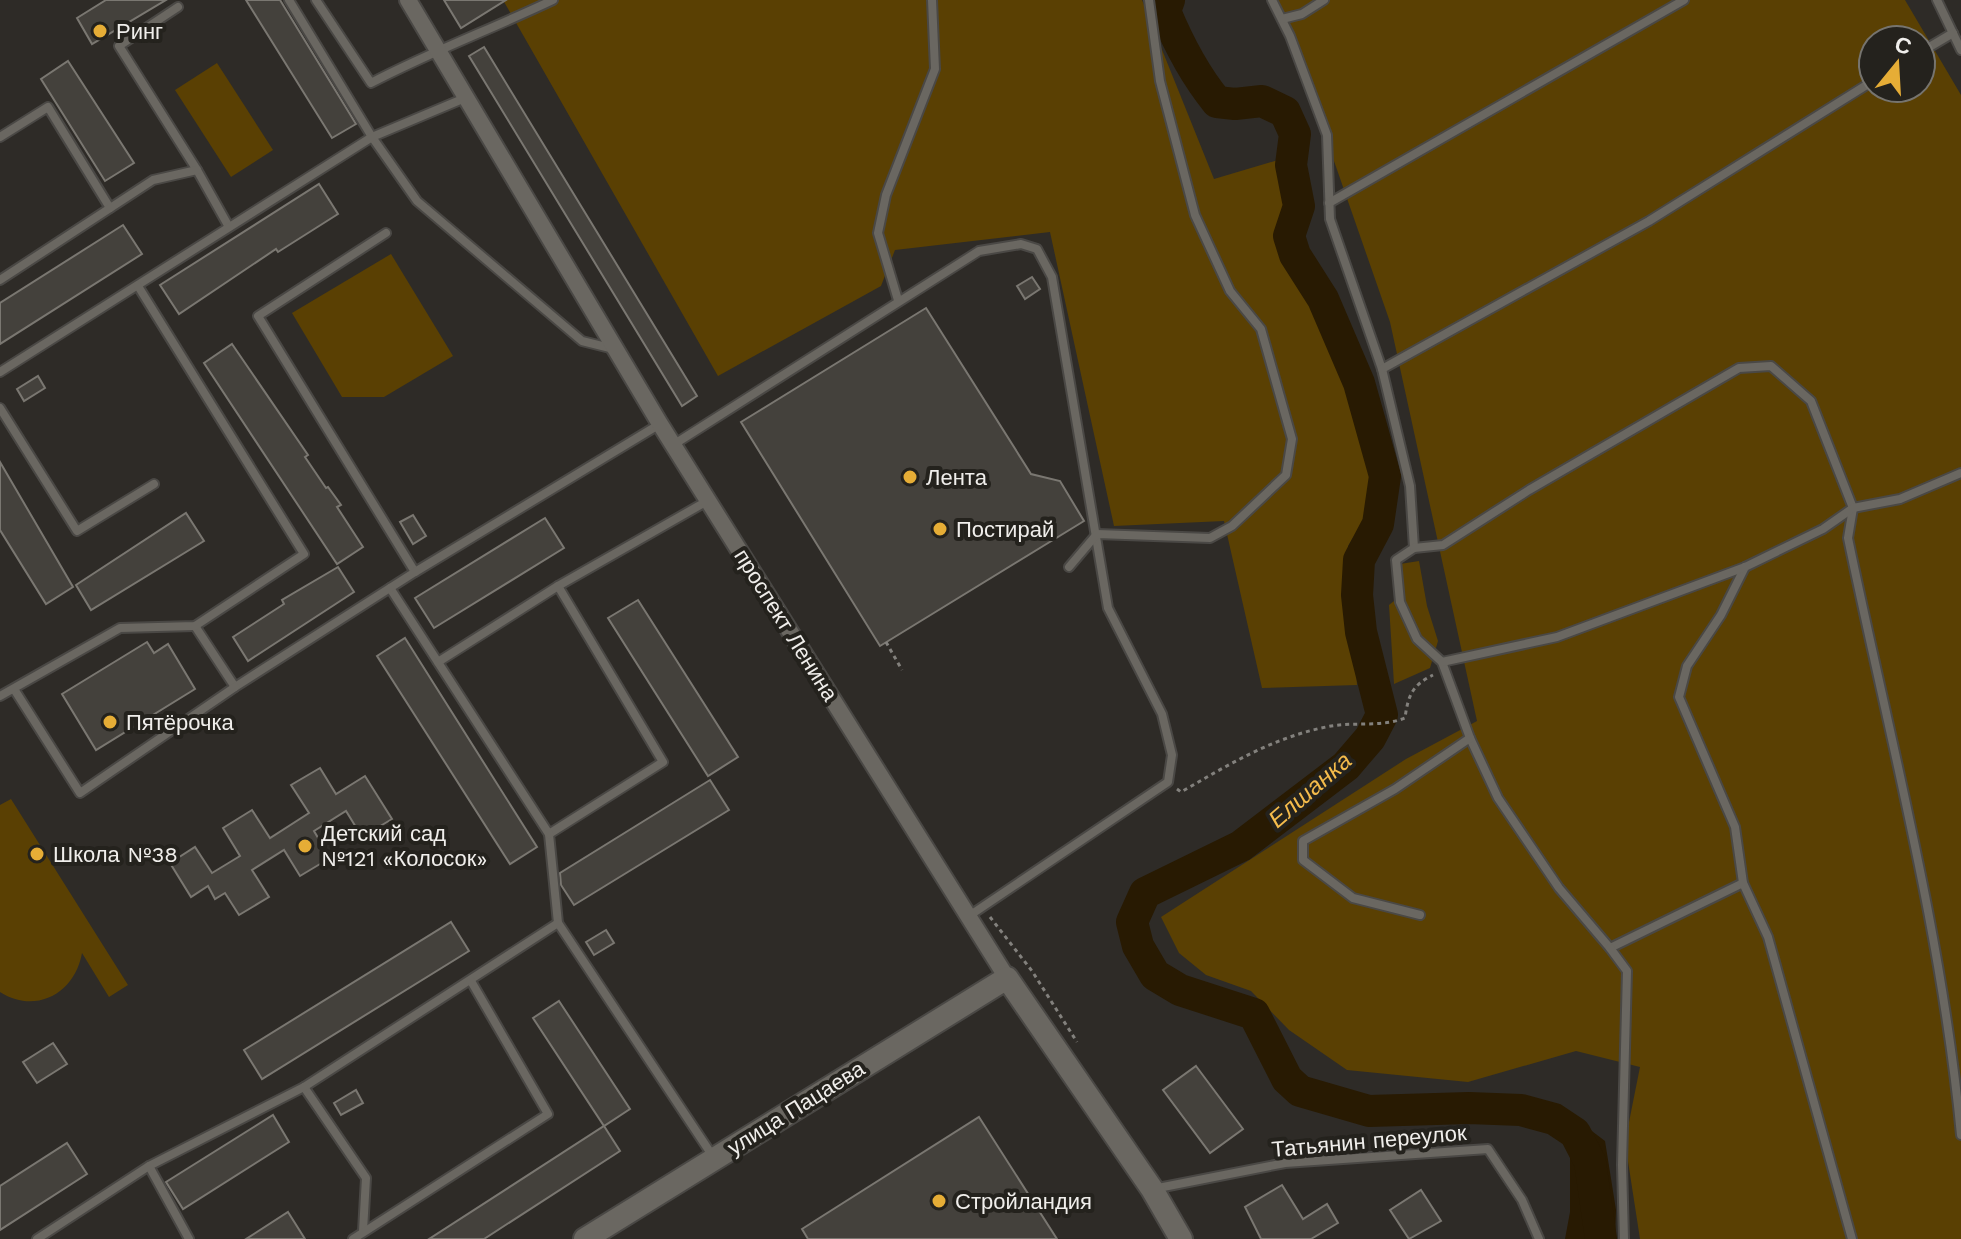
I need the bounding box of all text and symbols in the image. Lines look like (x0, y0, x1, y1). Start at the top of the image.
place label: Ринг (116, 19, 163, 44)
marker: Ринг (91, 22, 109, 40)
north arrow (1857, 24, 1937, 104)
text: С (1892, 31, 1915, 60)
place label: Лента (926, 465, 988, 490)
marker: Лента (901, 468, 919, 486)
place label: Постирай (956, 517, 1054, 542)
marker: Постирай (931, 520, 949, 538)
street label: проспект Ленина (729, 544, 843, 706)
place label: Пятёрочка (126, 710, 235, 735)
marker: Пятёрочка (101, 713, 119, 731)
water label: Елшанка (1263, 746, 1357, 834)
place label: Детский сад №121 «Колосок» (321, 821, 487, 871)
marker: Детский сад №121 «Колосок» (296, 837, 314, 855)
place label: Школа №38 (53, 842, 178, 867)
marker: Школа №38 (28, 845, 46, 863)
street label: улица Пацаева (723, 1055, 870, 1160)
street label: Татьянин переулок (1270, 1120, 1468, 1162)
place label: Стройландия (955, 1189, 1092, 1214)
marker: Стройландия (930, 1192, 948, 1210)

